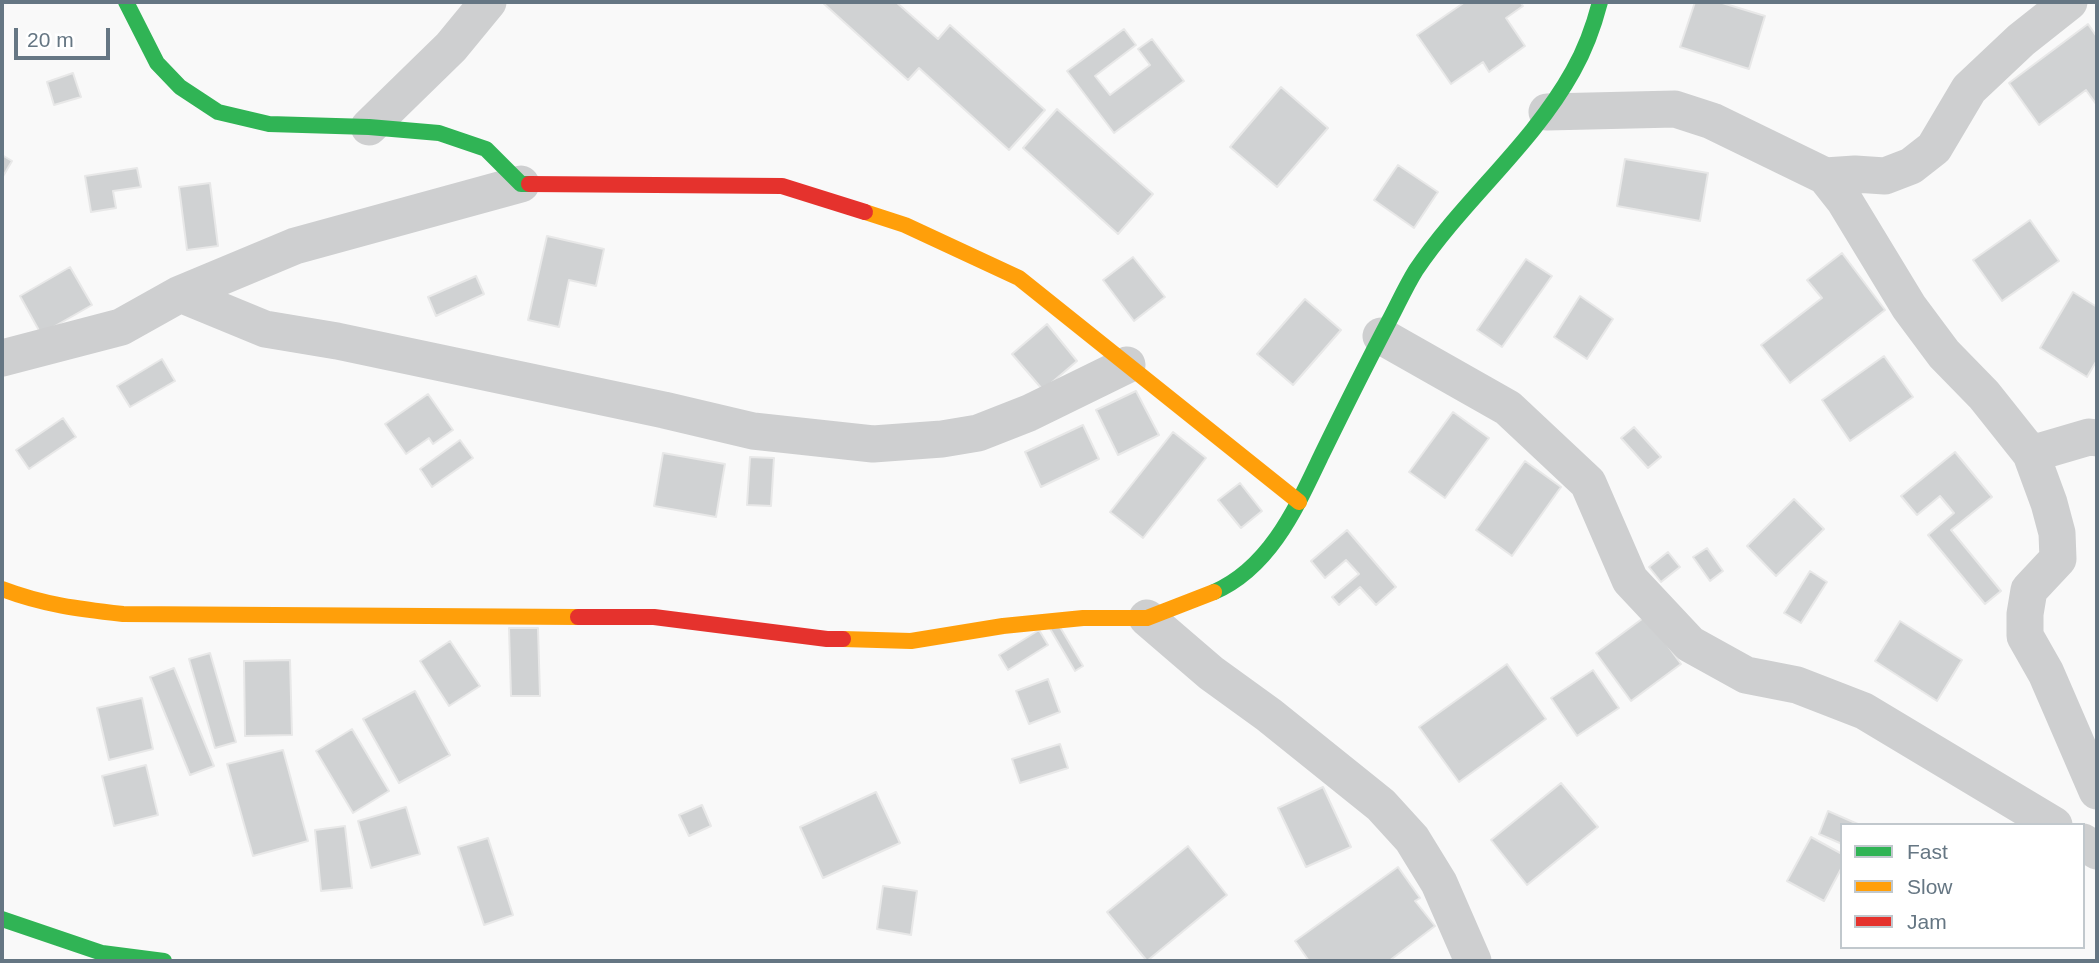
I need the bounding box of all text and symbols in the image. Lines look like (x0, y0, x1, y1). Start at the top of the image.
scale bar (18, 14, 114, 58)
text: 20 m (27, 28, 74, 51)
legend (1840, 823, 2085, 949)
text: Fast (1907, 840, 1948, 863)
text: Slow (1907, 875, 1953, 898)
text: Jam (1907, 910, 1947, 933)

